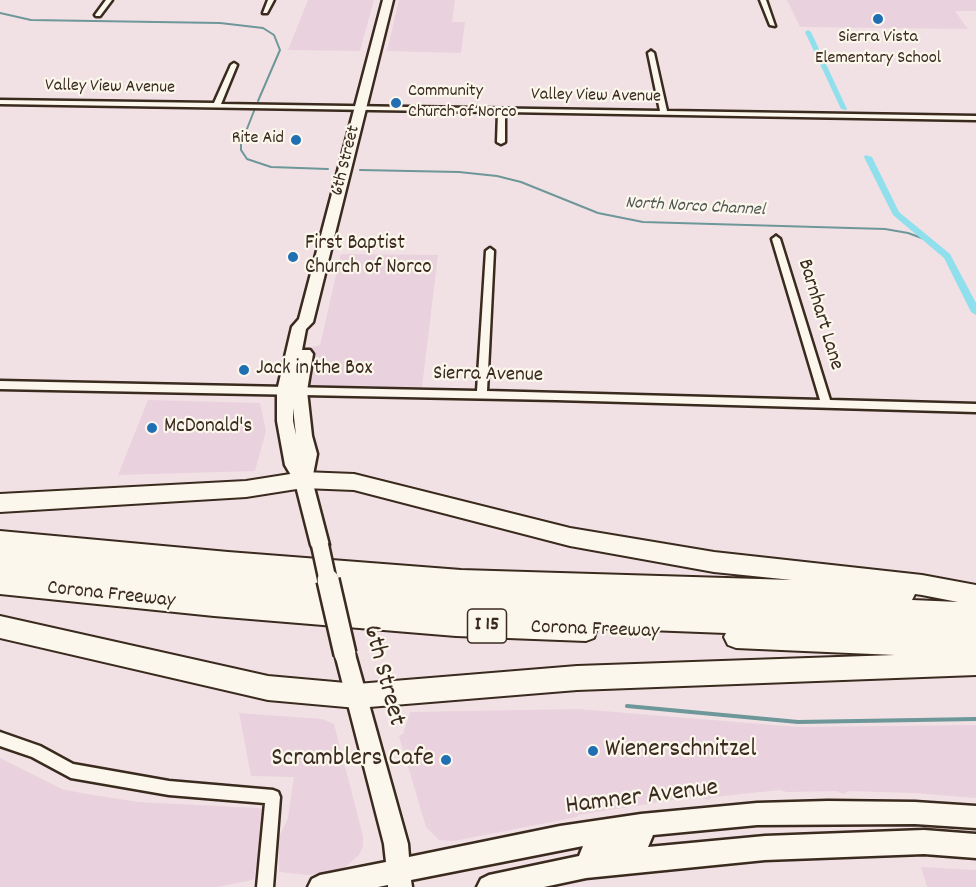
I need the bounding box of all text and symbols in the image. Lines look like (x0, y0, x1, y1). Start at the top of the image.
marker: Sierra Vista Elementary School (871, 12, 885, 26)
place label: Sierra Vista Elementary School (815, 28, 941, 70)
street label: Valley View Avenue (45, 76, 175, 100)
place label: Community Church of Norco (408, 82, 516, 124)
street label: Valley View Avenue (531, 85, 661, 109)
marker: Community Church of Norco (389, 96, 403, 110)
street label: 6th Street (328, 124, 366, 198)
place label: Rite Aid (232, 129, 284, 151)
marker: Rite Aid (289, 133, 303, 147)
water label: North Norco Channel (625, 194, 765, 222)
place label: First Baptist Church of Norco (305, 232, 432, 282)
marker: First Baptist Church of Norco (286, 250, 300, 264)
street label: Barnhart Lane (790, 257, 848, 373)
place label: Jack in the Box (256, 357, 372, 383)
street label: Sierra Avenue (433, 362, 543, 390)
marker: Jack in the Box (237, 363, 251, 377)
place label: McDonald's (164, 415, 252, 441)
marker: McDonald's (145, 421, 159, 435)
street label: Corona Freeway (46, 577, 176, 615)
road number: I 15 (468, 609, 506, 643)
street label: Corona Freeway (530, 616, 660, 646)
street label: 6th Street (354, 622, 410, 730)
place label: Wienerschnitzel (605, 735, 756, 767)
place label: Scramblers Cafe (271, 744, 434, 776)
marker: Wienerschnitzel (586, 744, 600, 758)
marker: Scramblers Cafe (439, 753, 453, 767)
street label: Hamner Avenue (564, 774, 720, 824)

